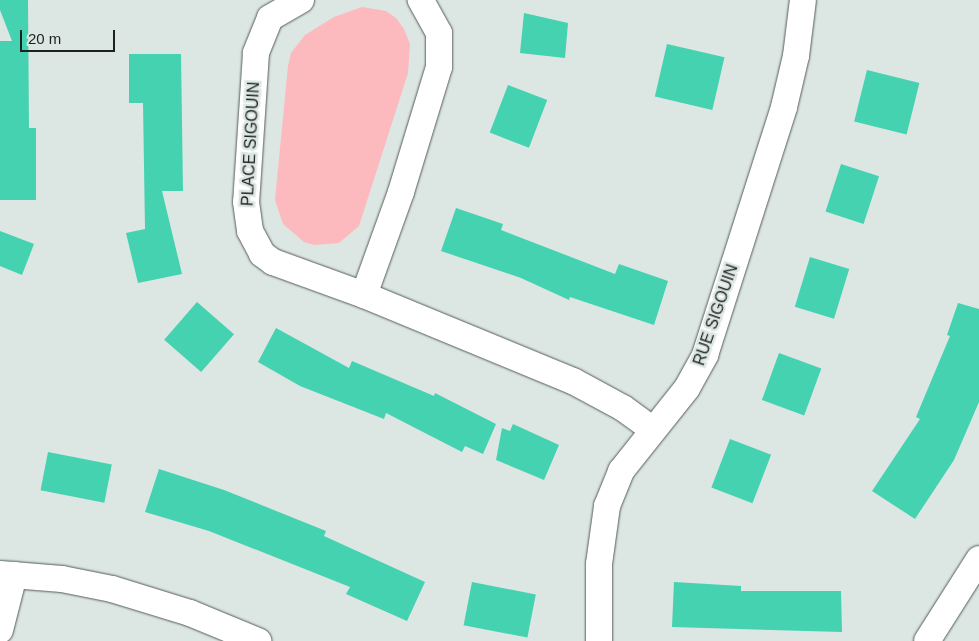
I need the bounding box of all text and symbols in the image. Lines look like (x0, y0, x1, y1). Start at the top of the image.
scale bar (22, 20, 118, 52)
text: 20 m (28, 30, 61, 47)
street label: PLACE SIGOUIN (238, 81, 264, 207)
street label: RUE SIGOUIN (690, 262, 742, 368)

